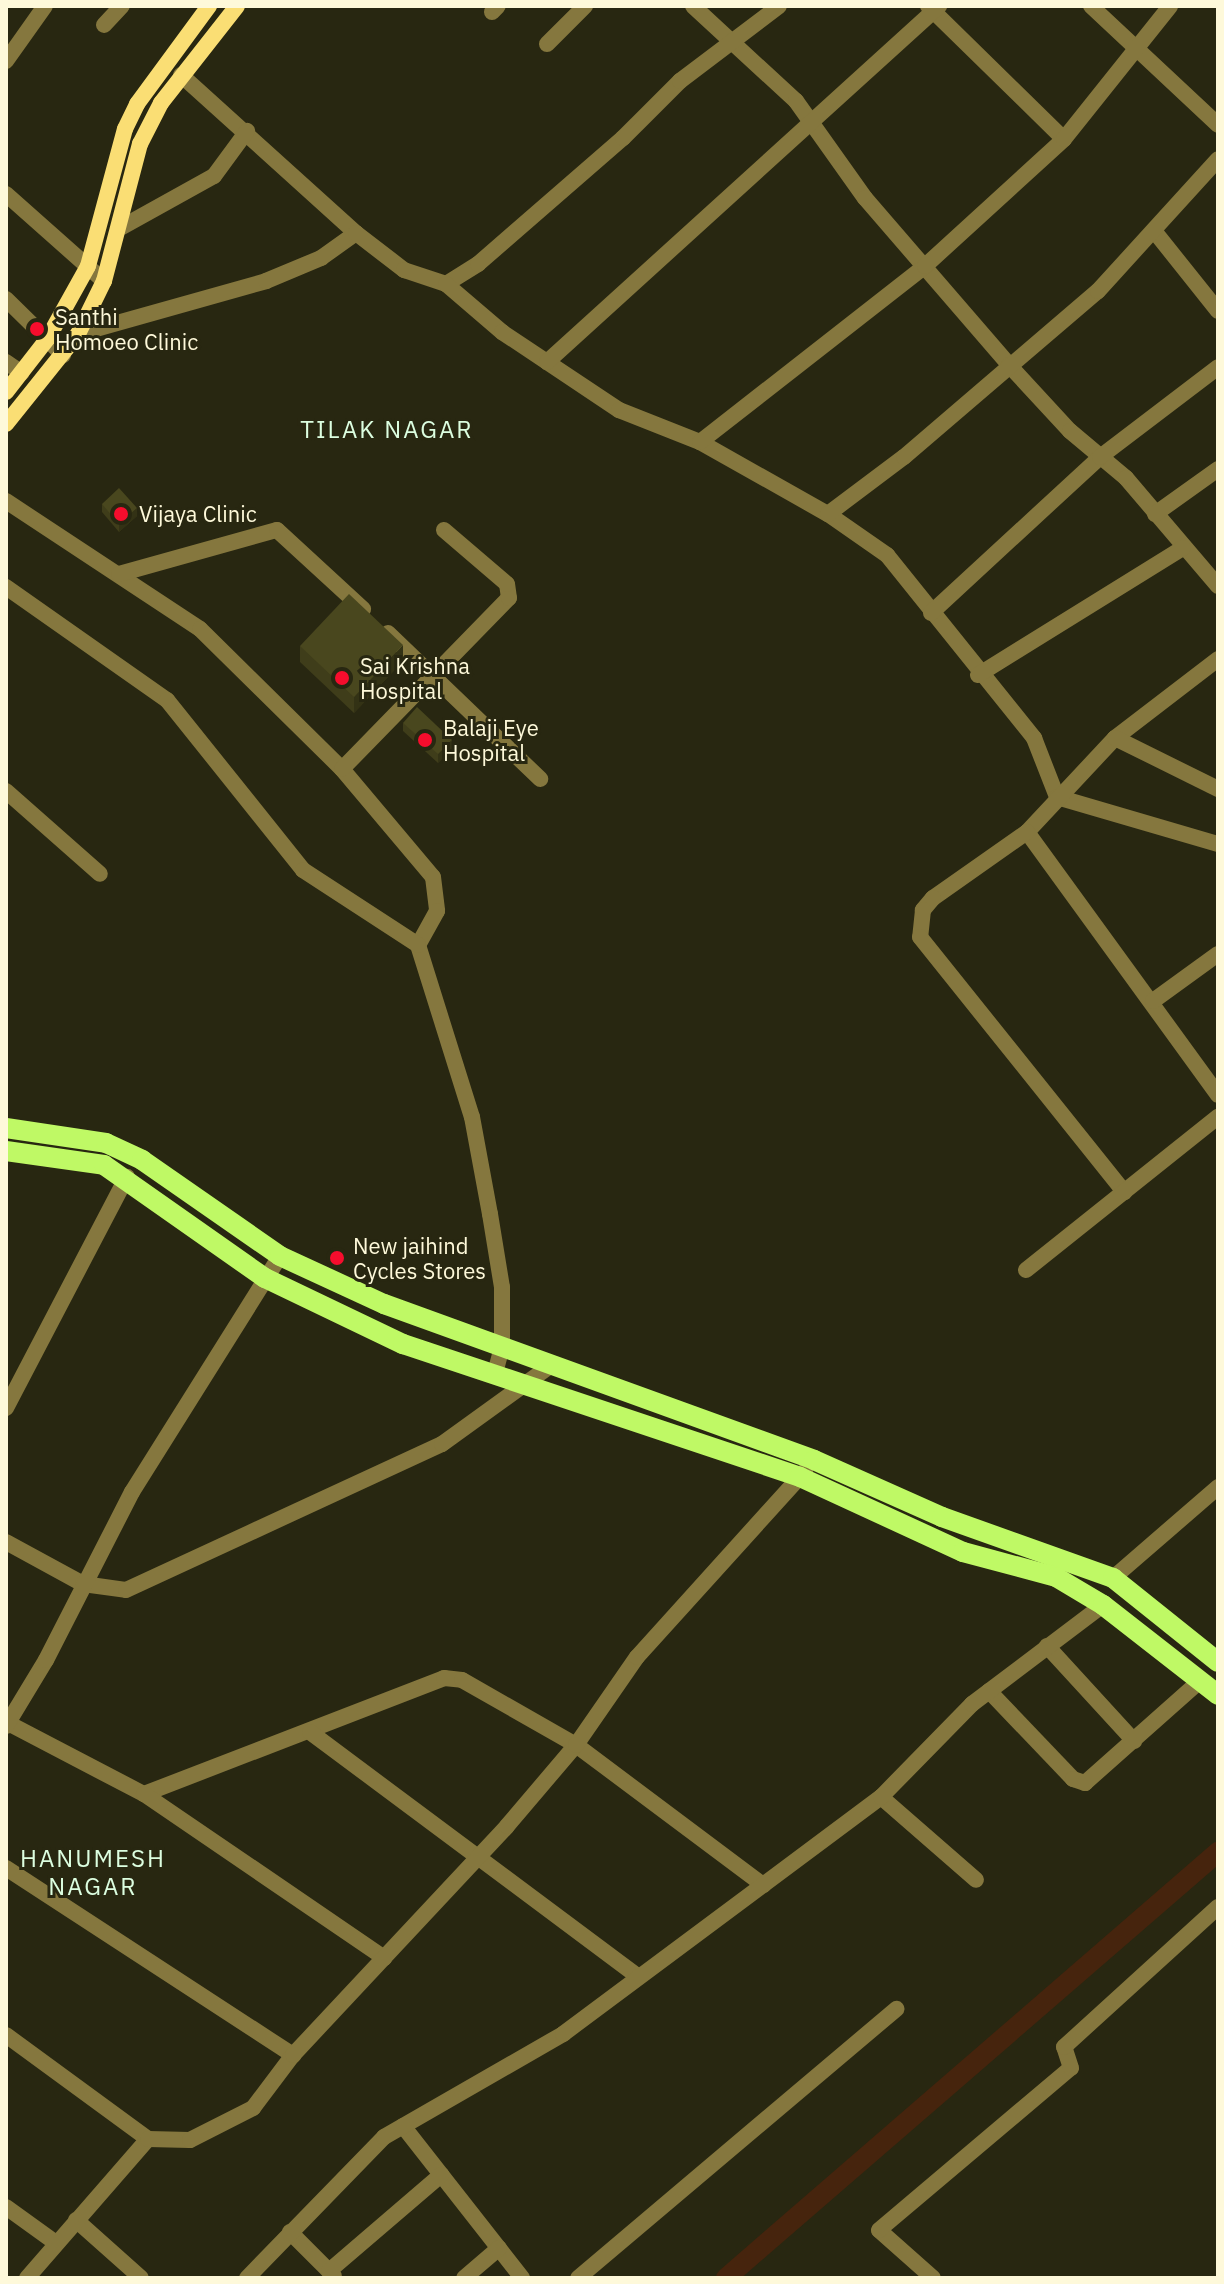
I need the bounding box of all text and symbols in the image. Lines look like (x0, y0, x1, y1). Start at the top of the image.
place label: Santhi Homoeo Clinic (55, 303, 198, 354)
marker: Santhi Homoeo Clinic (26, 318, 48, 340)
district label: TILAK NAGAR (300, 416, 474, 444)
place label: Vijaya Clinic (139, 501, 257, 527)
marker: Vijaya Clinic (110, 503, 132, 525)
place label: Sai Krishna Hospital (360, 652, 470, 704)
marker: Sai Krishna Hospital (331, 667, 353, 689)
place label: Balaji Eye Hospital (443, 714, 539, 766)
marker: Balaji Eye Hospital (414, 729, 436, 751)
place label: New jaihind Cycles Stores (353, 1232, 486, 1284)
marker: New jaihind Cycles Stores (328, 1249, 346, 1267)
district label: HANUMESH NAGAR (20, 1845, 166, 1901)

